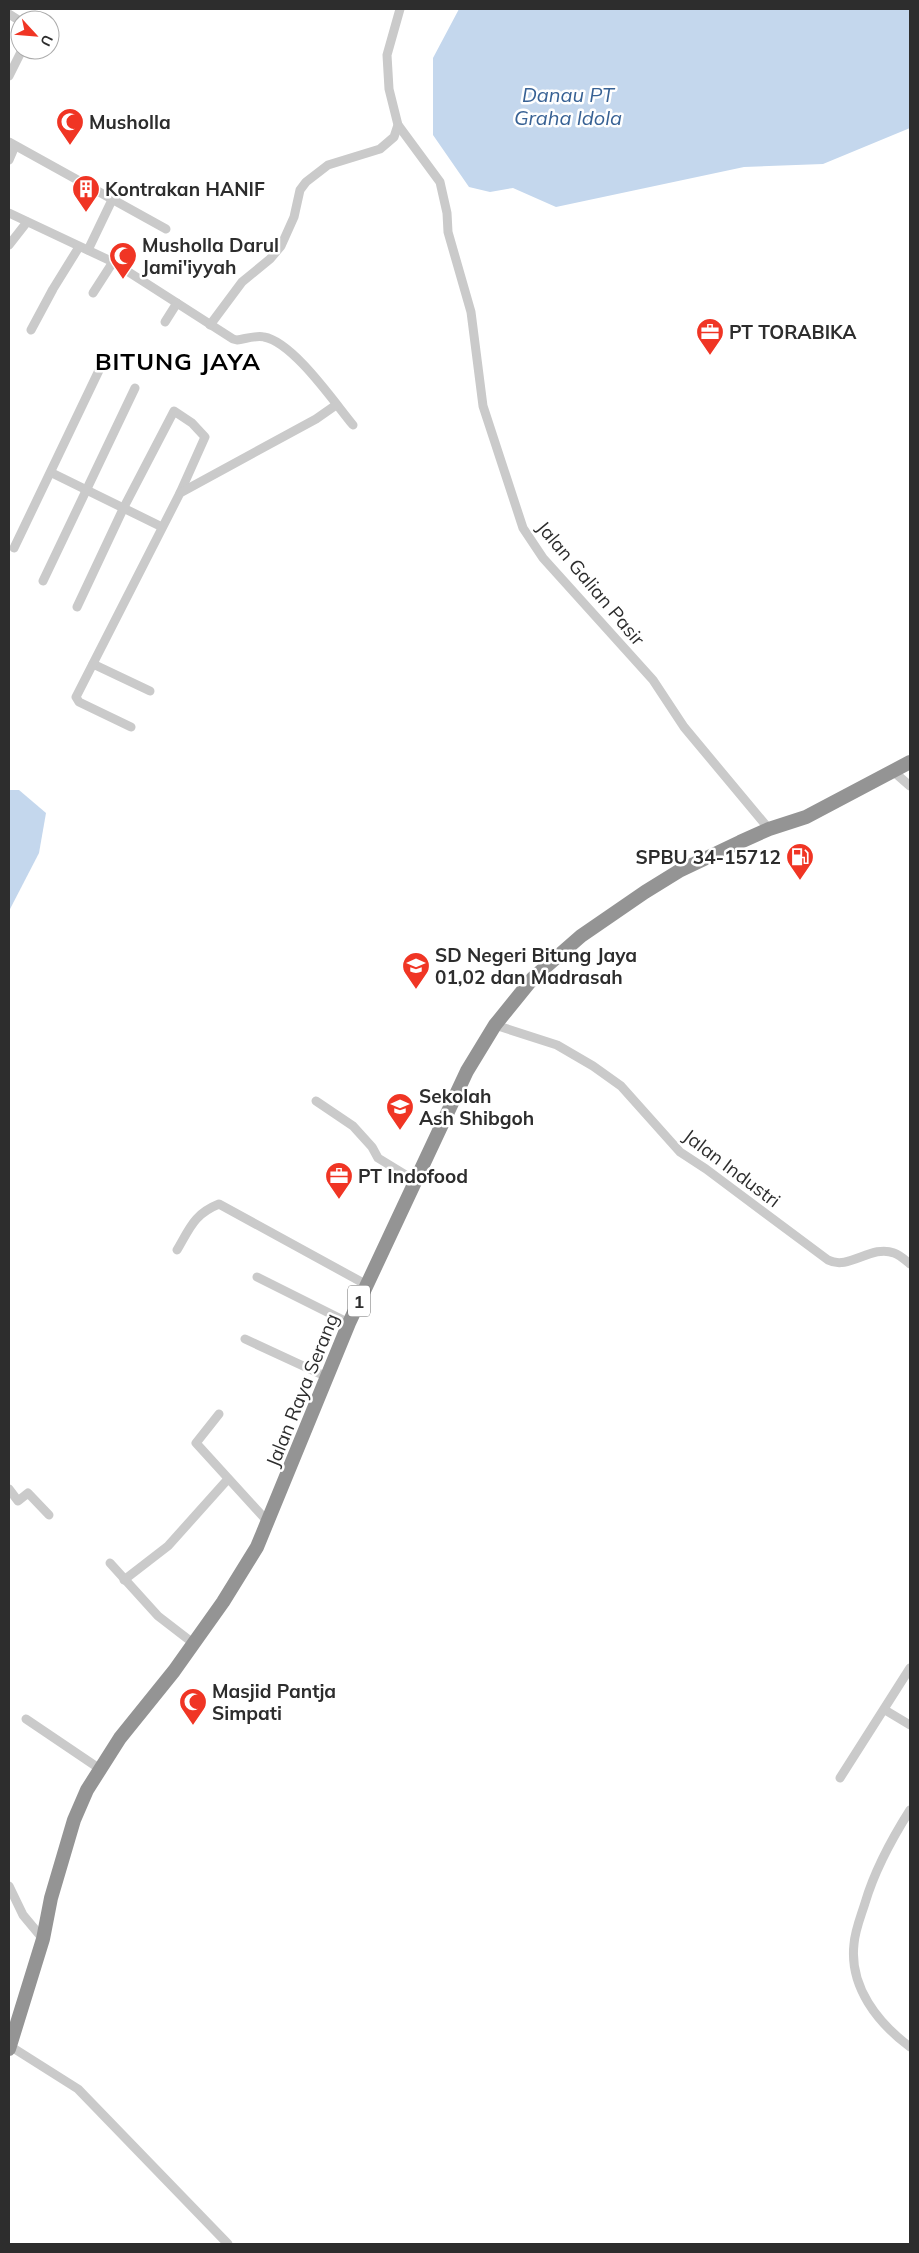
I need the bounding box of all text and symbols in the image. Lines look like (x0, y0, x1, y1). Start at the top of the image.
north arrow (10, 10, 60, 60)
text: U (36, 32, 57, 49)
water label: Danau PT Graha Idola (514, 82, 622, 130)
mosque icon: Musholla (55, 107, 85, 146)
place label: Musholla (89, 110, 171, 134)
building icon: Kontrakan HANIF (71, 174, 101, 213)
place label: Kontrakan HANIF (105, 177, 265, 201)
place label: Musholla Darul Jami'iyyah (142, 233, 279, 279)
mosque icon: Musholla Darul Jami'iyyah (108, 241, 138, 280)
office icon: PT TORABIKA (695, 317, 725, 356)
place label: PT TORABIKA (729, 320, 857, 344)
district label: BITUNG JAYA (95, 346, 261, 376)
street label: Jalan Galian Pasir (532, 516, 650, 650)
fuel station icon: SPBU 34-15712 (785, 842, 815, 881)
place label: SPBU 34-15712 (636, 845, 781, 869)
place label: SD Negeri Bitung Jaya 01,02 dan Madrasah (435, 943, 637, 989)
school or university icon: SD Negeri Bitung Jaya 01,02 dan Madrasah (401, 951, 431, 990)
place label: Sekolah Ash Shibgoh (419, 1084, 534, 1130)
school or university icon: Sekolah Ash Shibgoh (385, 1092, 415, 1131)
street label: Jalan Industri (679, 1124, 785, 1212)
office icon: PT Indofood (324, 1161, 354, 1200)
place label: PT Indofood (358, 1164, 468, 1188)
road number: 1 (348, 1285, 370, 1316)
street label: Jalan Raya Serang (260, 1310, 344, 1470)
place label: Masjid Pantja Simpati (212, 1679, 336, 1725)
mosque icon: Masjid Pantja Simpati (178, 1687, 208, 1726)

